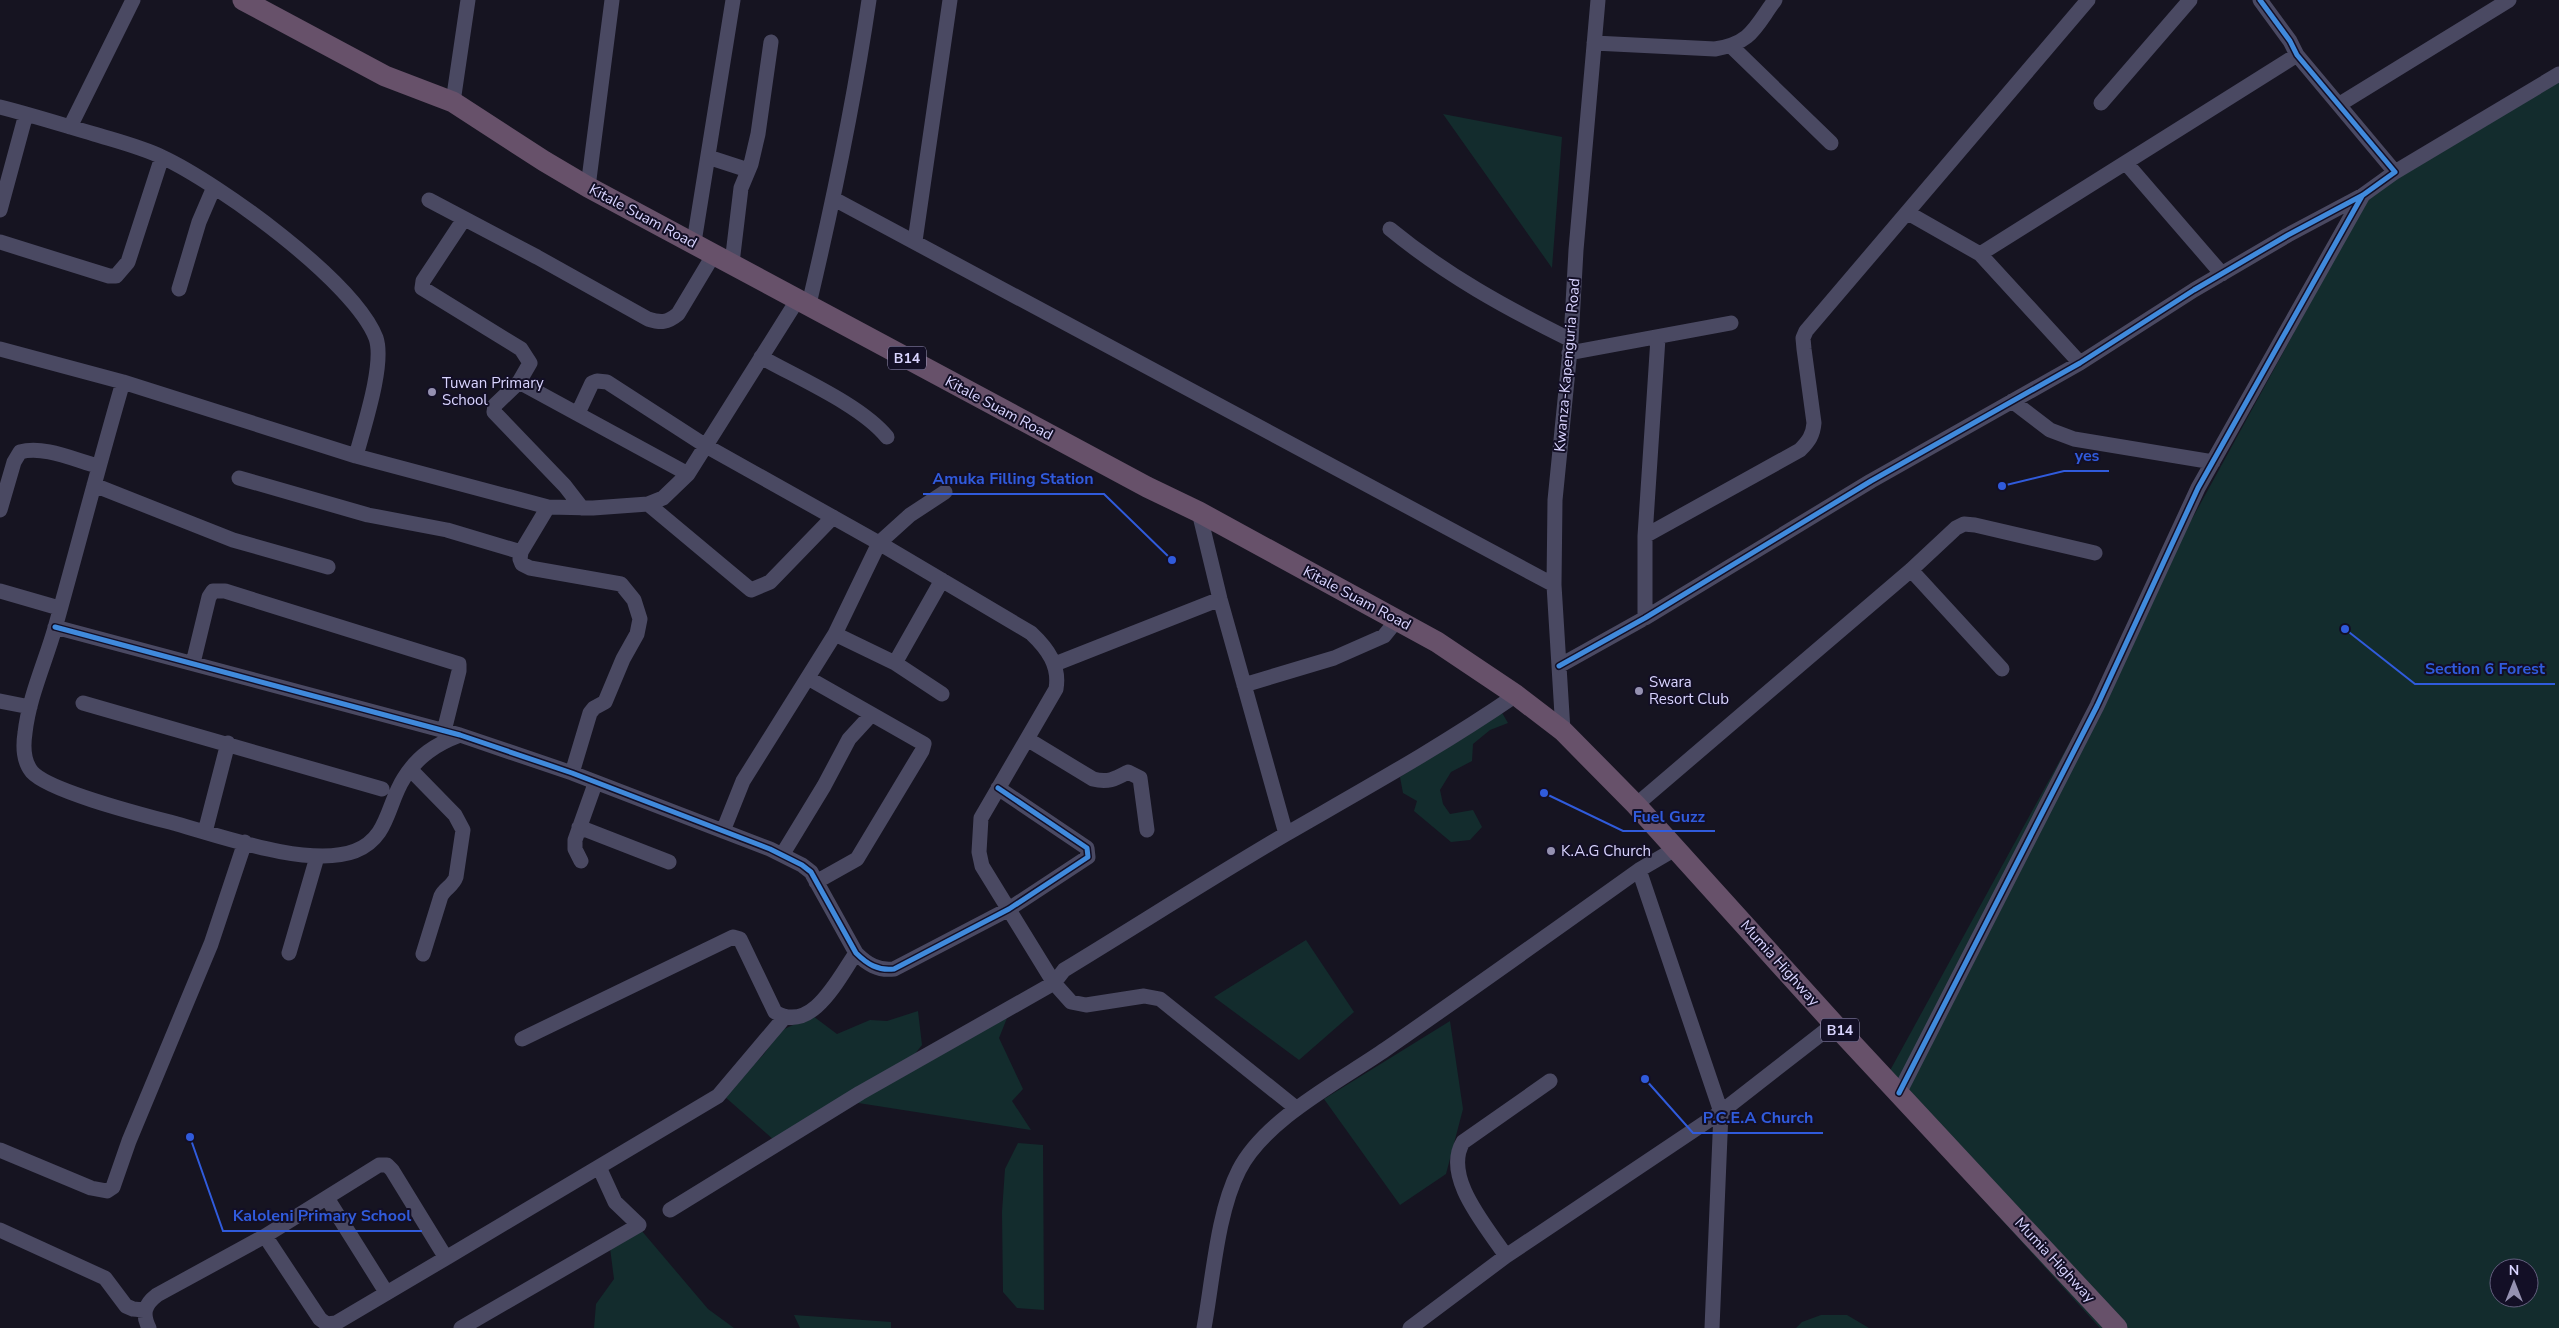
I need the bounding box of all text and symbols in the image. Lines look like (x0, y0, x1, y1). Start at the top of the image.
street label: Kitale Suam Road (586, 179, 700, 253)
street label: Kwanza-Kapenguria Road (1549, 277, 1585, 453)
road number: B14 (888, 346, 926, 369)
street label: Kitale Suam Road (942, 371, 1056, 445)
place label: Tuwan Primary School (442, 373, 544, 410)
marker: Tuwan Primary School (426, 386, 438, 398)
callout: yes (2064, 440, 2109, 471)
text: yes (2074, 445, 2100, 467)
callout: Amuka Filling Station (923, 463, 1104, 494)
text: Amuka Filling Station (932, 468, 1094, 490)
street label: Kitale Suam Road (1300, 561, 1414, 635)
callout: Section 6 Forest (2415, 653, 2555, 684)
text: Section 6 Forest (2425, 658, 2546, 680)
place label: Swara Resort Club (1649, 672, 1729, 709)
marker: Swara Resort Club (1633, 685, 1645, 697)
callout: Fuel Guzz (1623, 800, 1715, 831)
text: Fuel Guzz (1633, 806, 1706, 828)
place label: K.A.G Church (1561, 841, 1651, 861)
marker: K.A.G Church (1545, 845, 1557, 857)
street label: Mumia Highway (1736, 916, 1824, 1011)
road number: B14 (1821, 1018, 1859, 1042)
callout: P.C.E.A Church (1693, 1102, 1823, 1133)
text: P.C.E.A Church (1703, 1107, 1813, 1129)
callout: Kaloleni Primary School (223, 1200, 422, 1231)
text: Kaloleni Primary School (233, 1205, 411, 1227)
street label: Mumia Highway (2010, 1213, 2100, 1307)
north arrow (2489, 1258, 2539, 1308)
text: N (2509, 1261, 2519, 1280)

